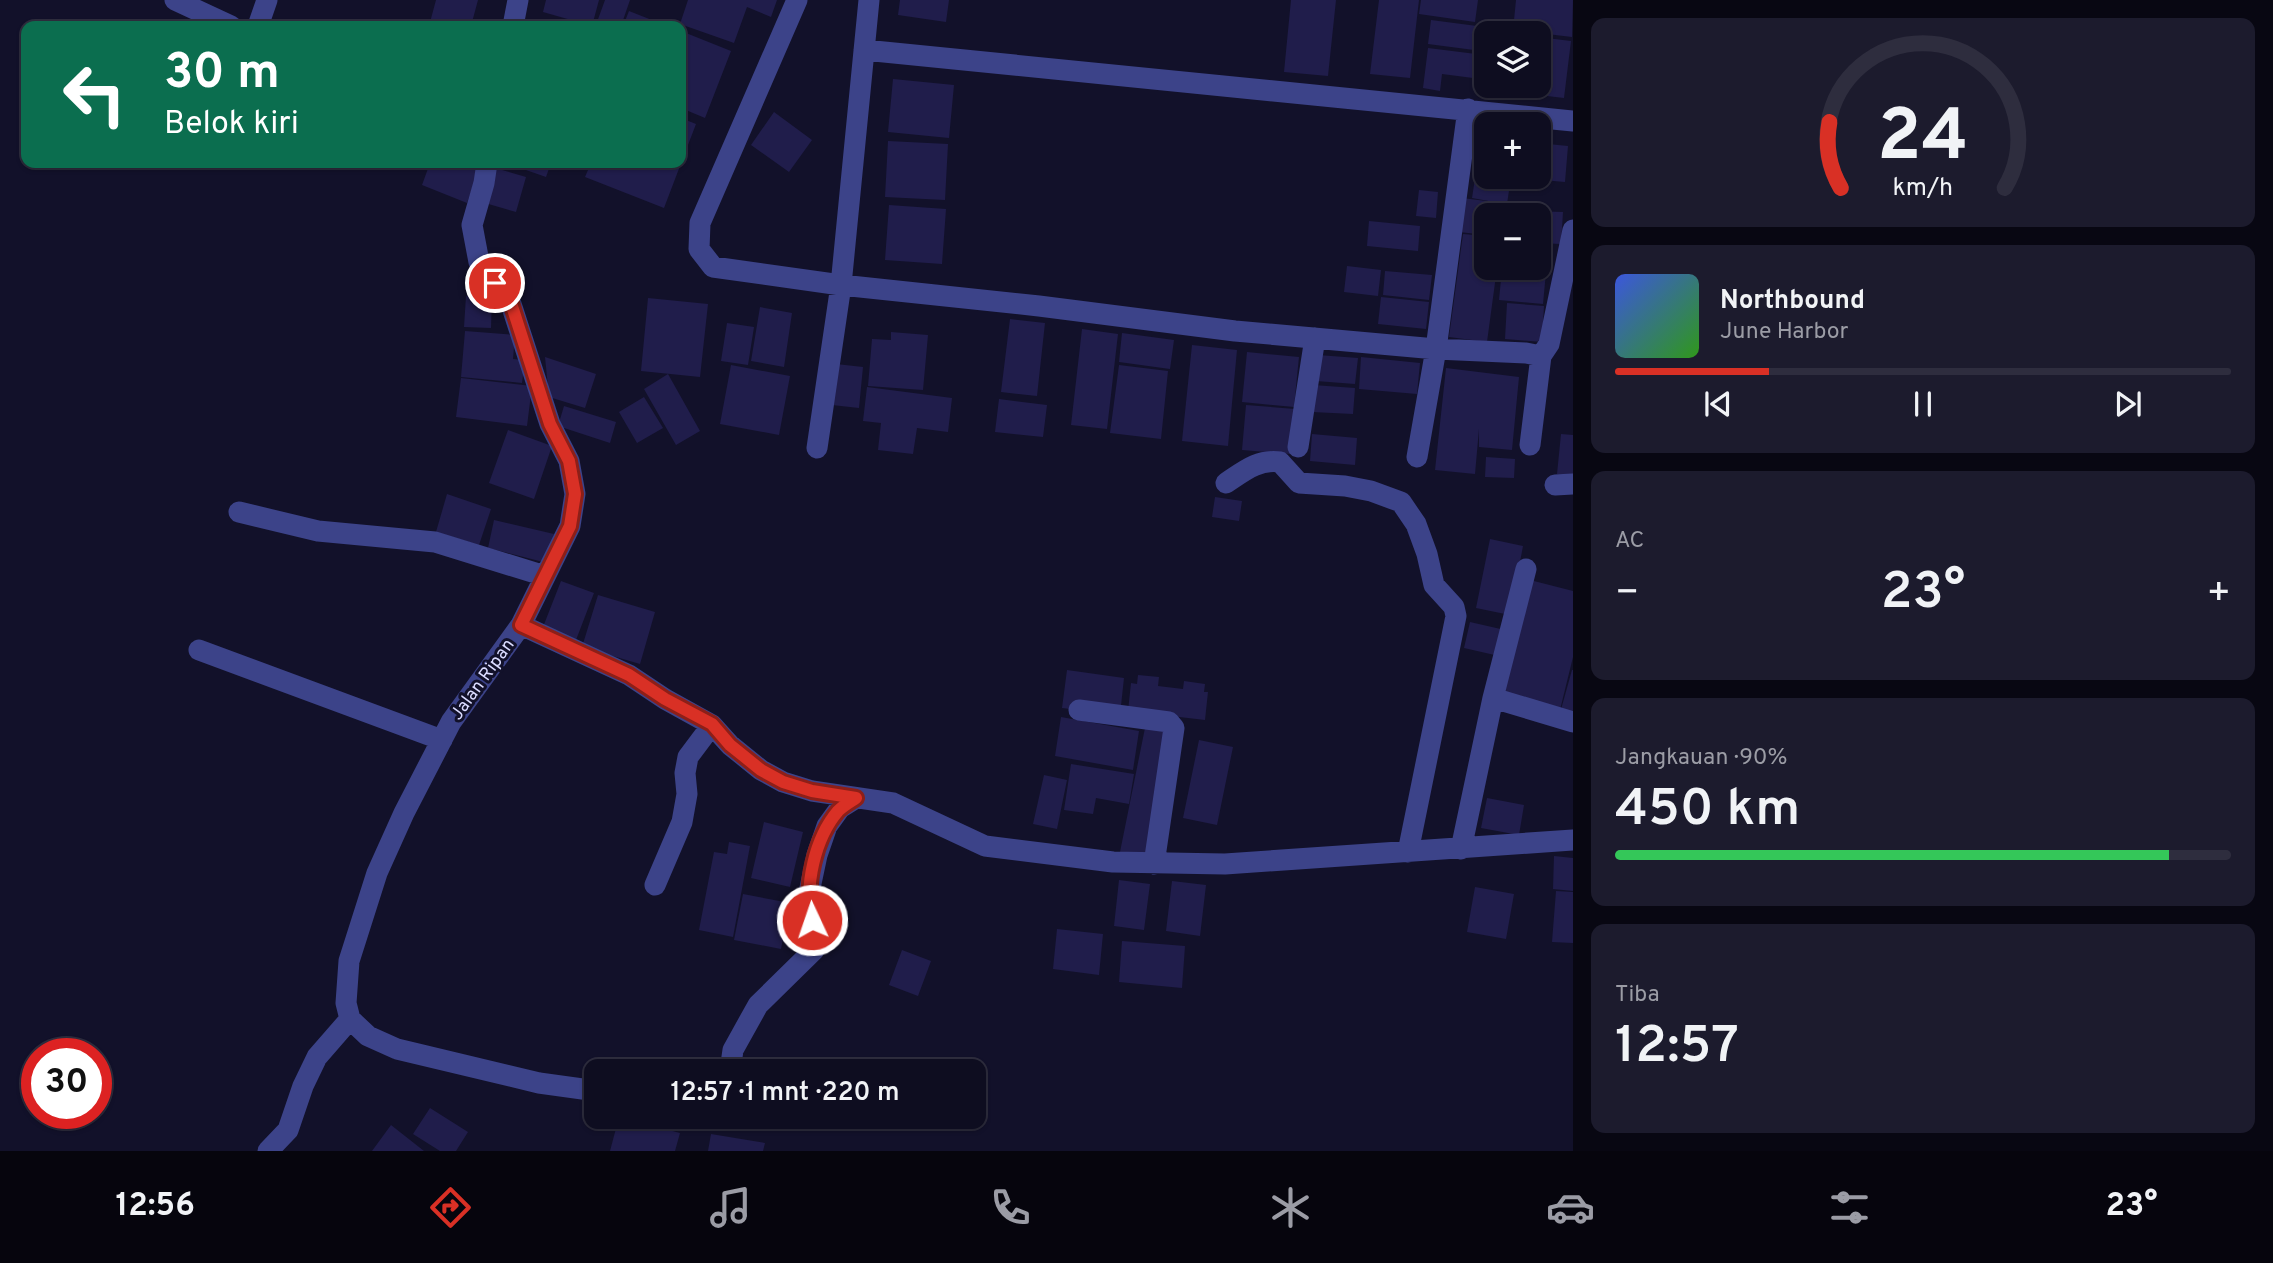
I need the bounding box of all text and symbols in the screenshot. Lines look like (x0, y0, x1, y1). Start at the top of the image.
map controls (1474, 21, 1551, 280)
button: layers (1474, 21, 1551, 98)
text: 30 m (164, 44, 280, 106)
icon: left (49, 49, 140, 140)
text: 24 (1877, 95, 1969, 187)
text: Belok kiri (164, 105, 299, 145)
button: + (1474, 112, 1551, 189)
text: km/h (1893, 173, 1953, 205)
button: − (1474, 203, 1551, 280)
pin (465, 253, 525, 313)
icon: arrive (476, 264, 514, 302)
text: Northbound (1720, 285, 1865, 318)
text: June Harbor (1720, 318, 1848, 347)
icon: previous (1699, 385, 1737, 423)
icon: pause (1904, 385, 1942, 423)
icon: next (2109, 385, 2147, 423)
text: AC (1615, 527, 1644, 556)
text: 23° (1881, 561, 1965, 627)
text: − (1615, 570, 1640, 619)
text: + (2206, 570, 2231, 619)
street label: Jalan Ripan (446, 635, 520, 725)
text: Jangkauan · 90% (1615, 744, 1788, 773)
text: 450 km (1615, 778, 1800, 844)
position arrow (775, 883, 849, 957)
text: Tiba (1615, 981, 1660, 1010)
text: 12:57 (1615, 1015, 1739, 1081)
speed limit sign: 30 (21, 1038, 112, 1129)
text: 12:57 · 1 mnt · 220 m (671, 1077, 899, 1110)
icon: directions (426, 1183, 475, 1232)
icon: music (706, 1183, 755, 1232)
icon: phone (986, 1183, 1035, 1232)
icon: climate (1266, 1183, 1315, 1232)
icon: car (1546, 1183, 1595, 1232)
icon: filters (1825, 1183, 1874, 1232)
text: 12:56 (115, 1187, 195, 1227)
text: 23° (2105, 1187, 2157, 1227)

